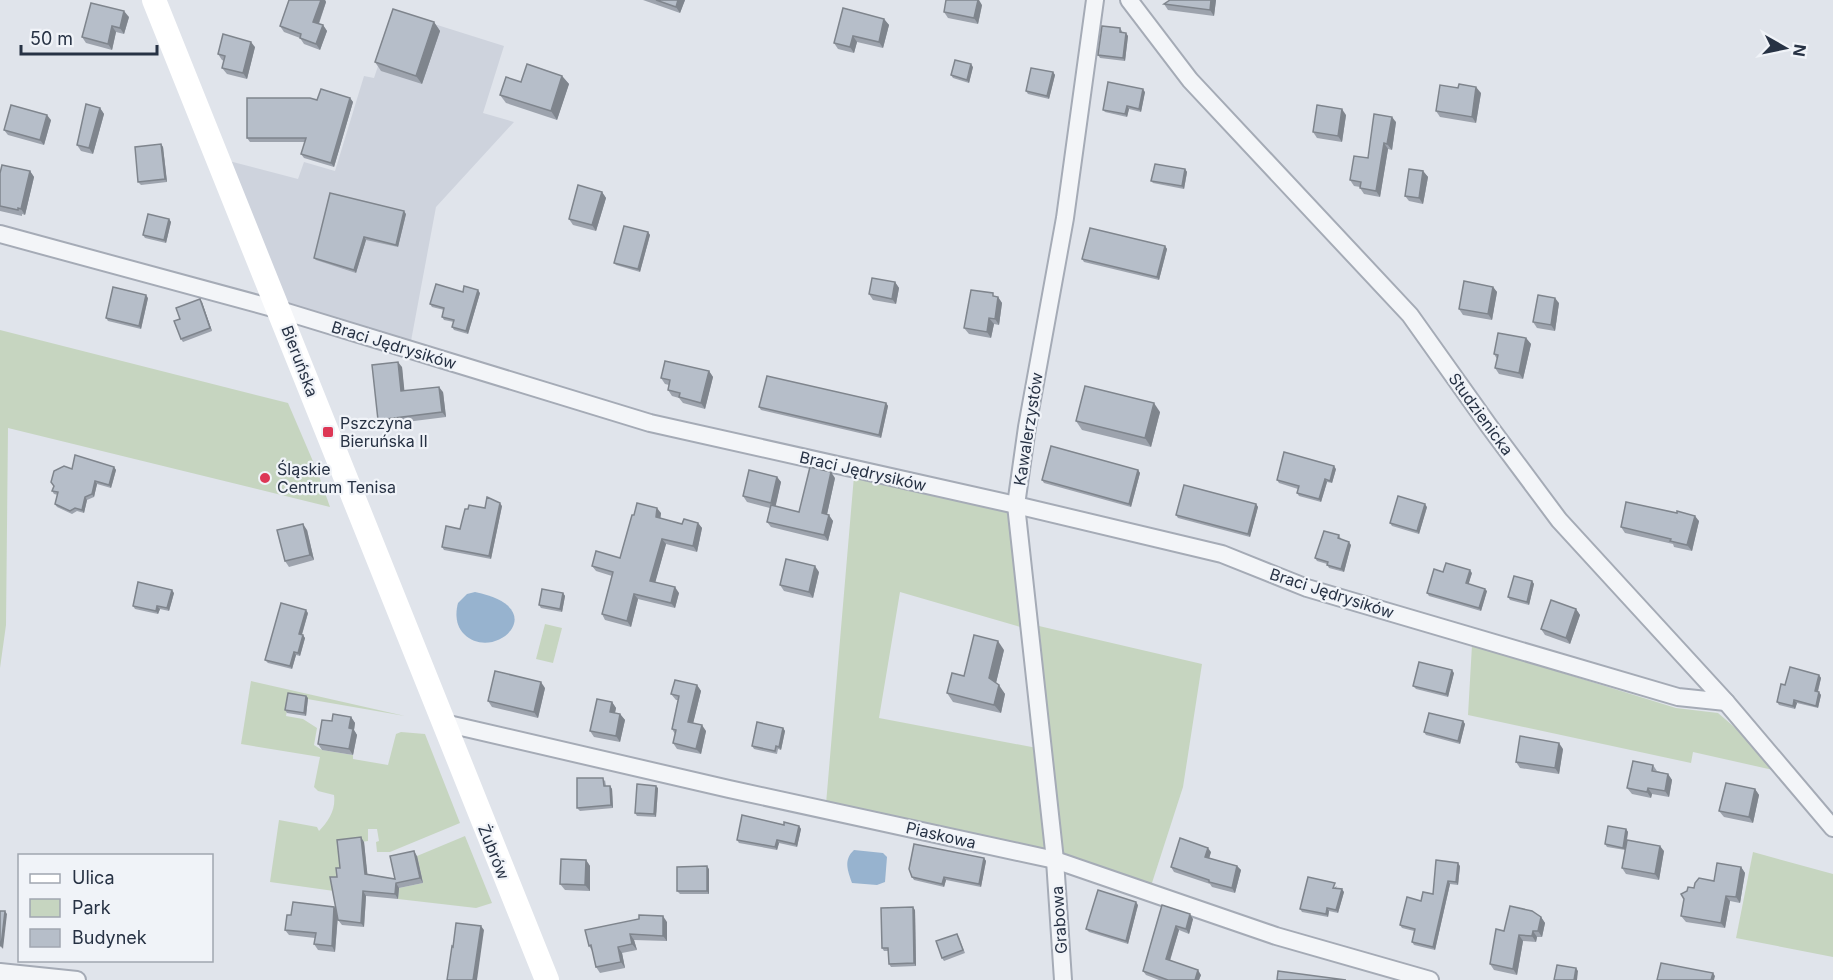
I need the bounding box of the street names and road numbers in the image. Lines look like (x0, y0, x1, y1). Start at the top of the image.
street label: Braci Jędrysików (329, 316, 459, 374)
street label: Bieruńska (277, 322, 323, 400)
street label: Studzienicka (1444, 369, 1518, 459)
street label: Kawalerzystów (1009, 371, 1047, 487)
street label: Braci Jędrysików (798, 447, 928, 495)
street label: Braci Jędrysików (1267, 563, 1397, 623)
street label: Piaskowa (904, 817, 978, 853)
street label: Żubrów (474, 822, 514, 882)
street label: Grabowa (1047, 885, 1071, 955)

